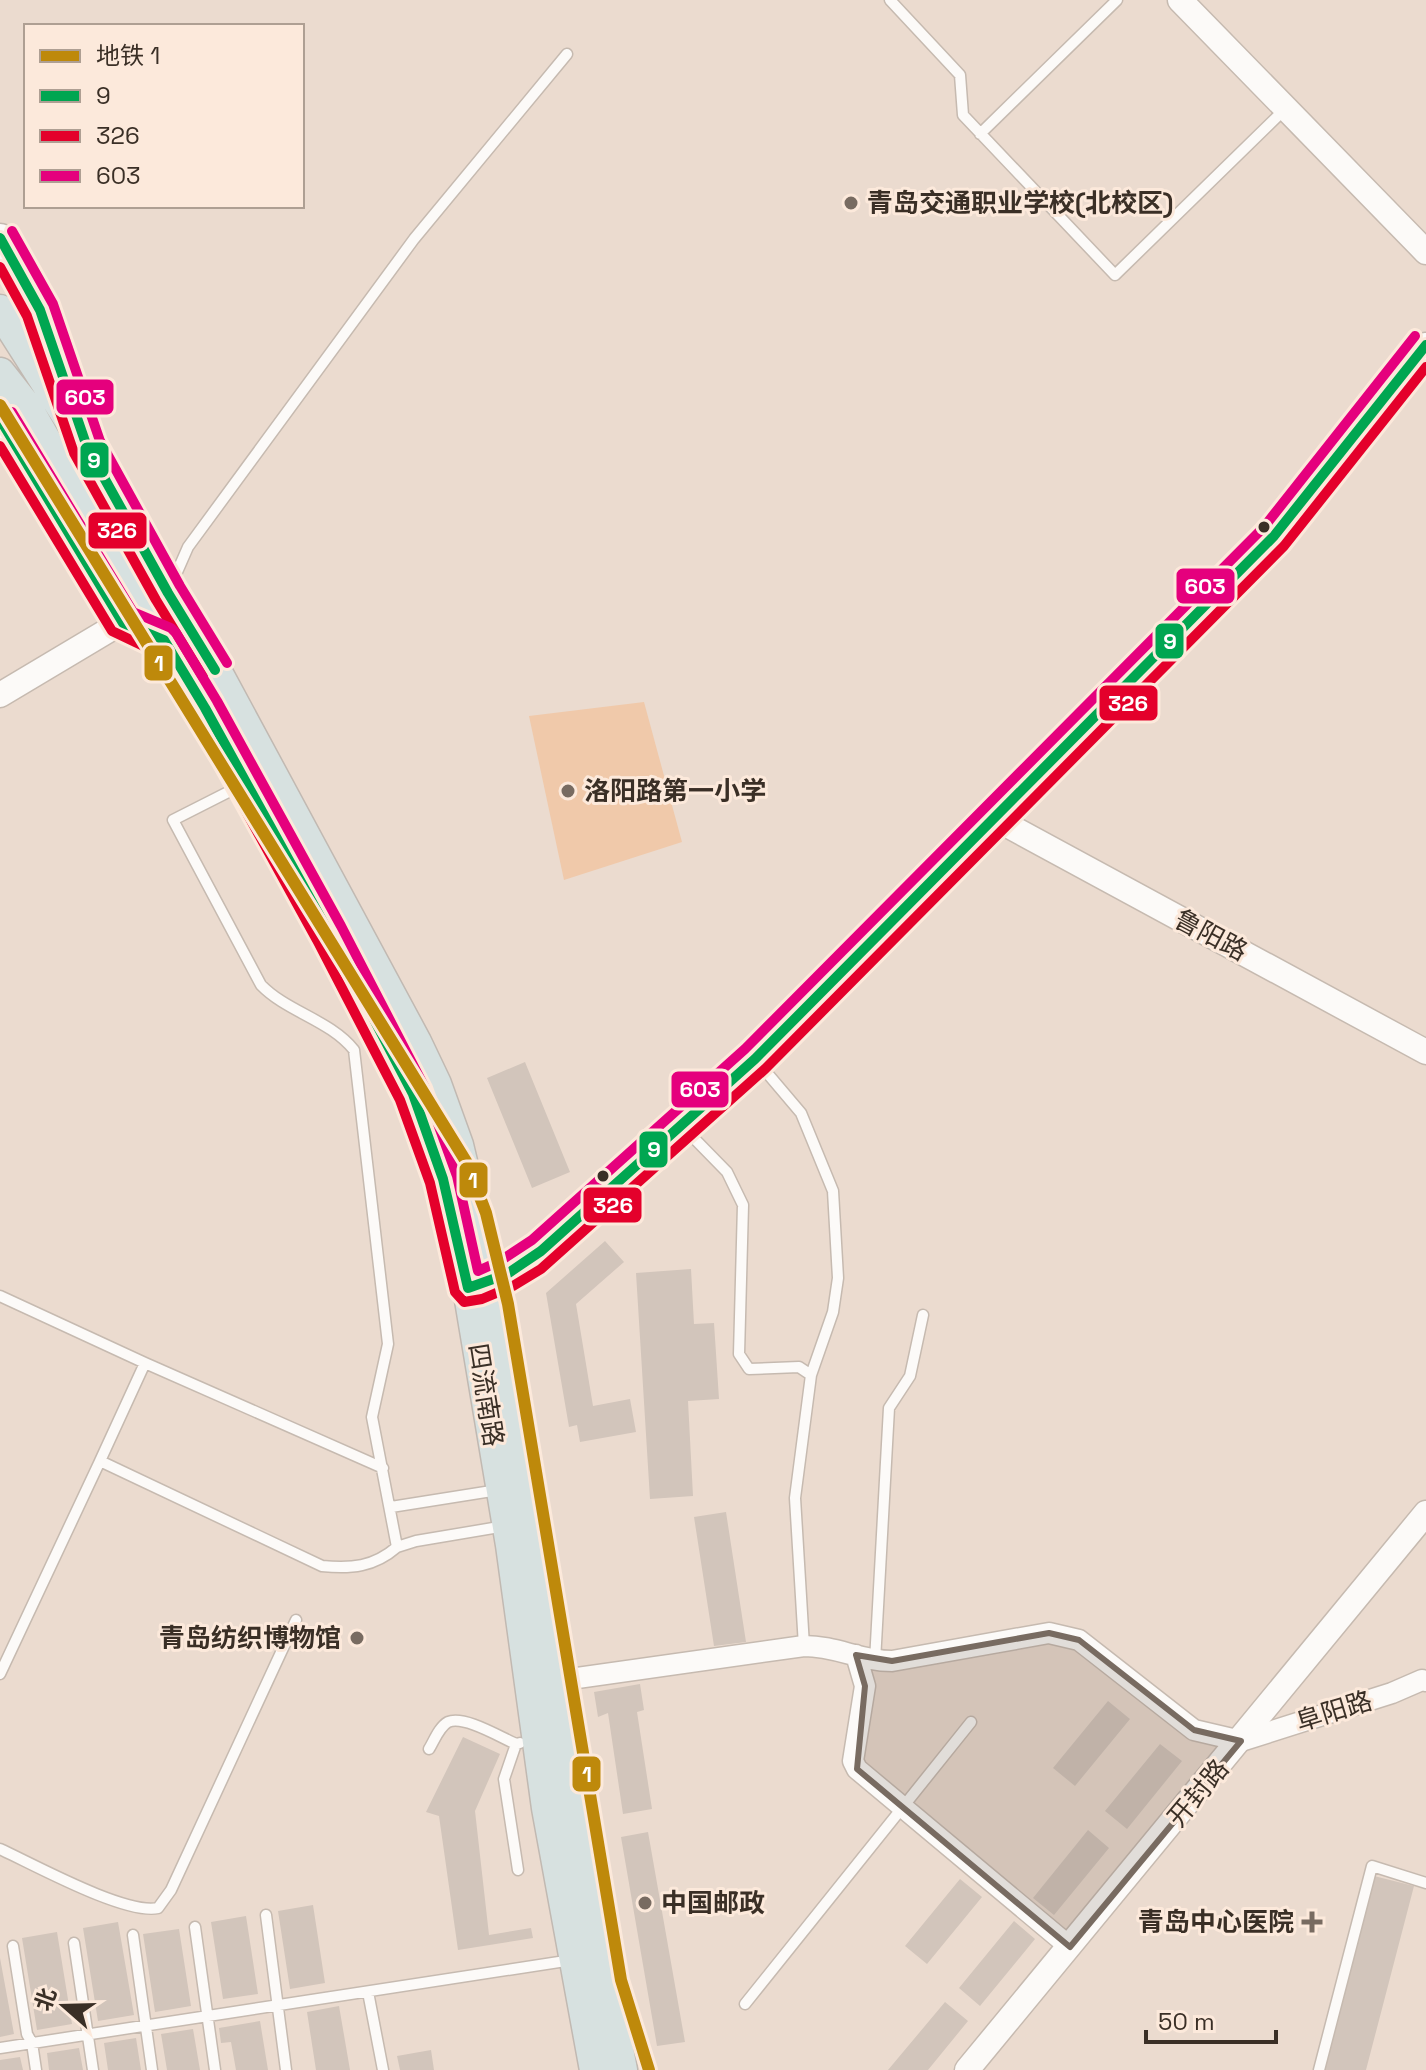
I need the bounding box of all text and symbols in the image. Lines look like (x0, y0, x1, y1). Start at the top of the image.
legend (24, 24, 304, 208)
text: 地铁 1 (96, 40, 160, 71)
text: 9 (96, 80, 111, 111)
text: 326 (96, 120, 140, 151)
text: 603 (96, 160, 141, 191)
place label: 青岛交通职业学校(北校区) (867, 186, 1174, 220)
marker: 青岛交通职业学校(北校区) (842, 194, 860, 212)
line badge: 603 (55, 378, 115, 416)
text: 603 (64, 383, 106, 411)
line badge: 9 (79, 441, 110, 479)
text: 9 (87, 446, 101, 474)
line badge: 326 (87, 511, 148, 550)
text: 326 (97, 516, 137, 544)
unlabelled marker (1256, 519, 1272, 535)
line badge: 603 (1175, 567, 1236, 605)
text: 603 (1184, 572, 1226, 600)
line badge: 9 (1154, 622, 1185, 660)
text: 9 (1163, 627, 1177, 655)
line badge: 1 (143, 644, 174, 682)
text: 1 (154, 649, 164, 677)
line badge: 326 (1098, 684, 1159, 722)
text: 326 (1108, 689, 1148, 717)
place label: 洛阳路第一小学 (584, 774, 766, 808)
marker: 洛阳路第一小学 (559, 782, 577, 800)
street label: 鲁阳路 (1169, 902, 1253, 968)
line badge: 603 (670, 1070, 730, 1109)
text: 603 (679, 1075, 721, 1103)
line badge: 9 (638, 1130, 669, 1169)
text: 9 (647, 1135, 661, 1163)
line badge: 1 (458, 1161, 489, 1199)
text: 1 (468, 1166, 478, 1194)
unlabelled marker (595, 1168, 611, 1184)
line badge: 326 (582, 1186, 643, 1224)
text: 326 (593, 1191, 633, 1219)
street label: 四流南路 (461, 1341, 511, 1449)
place label: 青岛纺织博物馆 (159, 1621, 341, 1655)
marker: 青岛纺织博物馆 (348, 1629, 366, 1647)
street label: 阜阳路 (1292, 1683, 1376, 1739)
street label: 开封路 (1160, 1752, 1236, 1834)
line badge: 1 (571, 1755, 602, 1793)
text: 1 (582, 1760, 592, 1788)
place label: 中国邮政 (661, 1886, 765, 1920)
marker: 中国邮政 (636, 1894, 654, 1912)
place label: 青岛中心医院 (1138, 1905, 1294, 1939)
marker: 青岛中心医院 (1301, 1911, 1323, 1933)
north arrow (24, 1966, 104, 2046)
text: 北 (28, 1984, 62, 2014)
scale bar (1146, 1994, 1276, 2044)
text: 50 m (1158, 2006, 1215, 2037)

